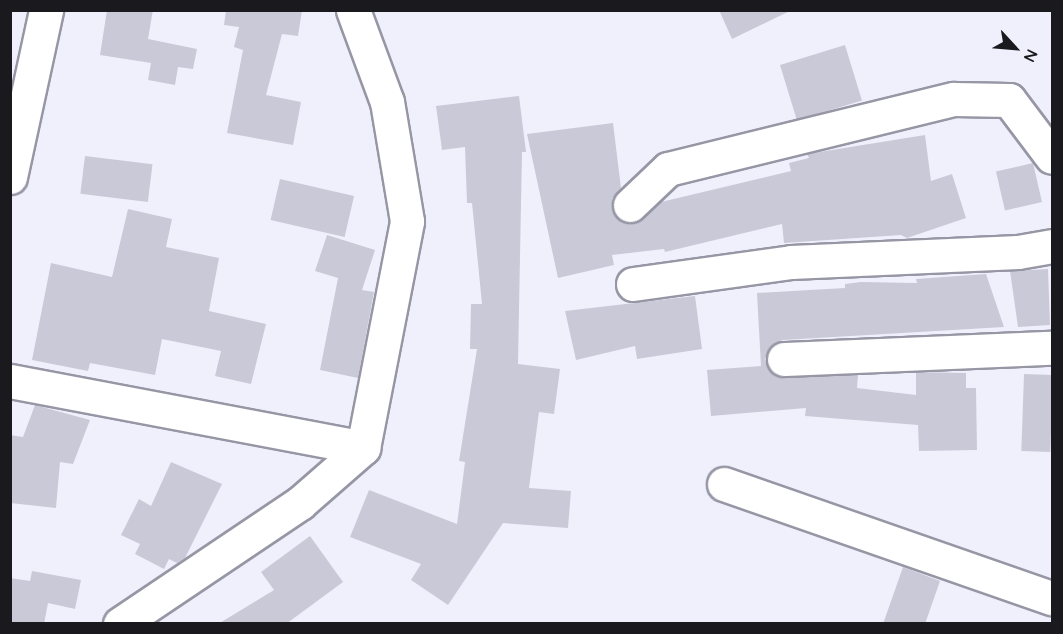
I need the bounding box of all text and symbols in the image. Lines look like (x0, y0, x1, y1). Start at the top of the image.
north arrow (985, 18, 1045, 78)
text: N (1020, 46, 1043, 66)

